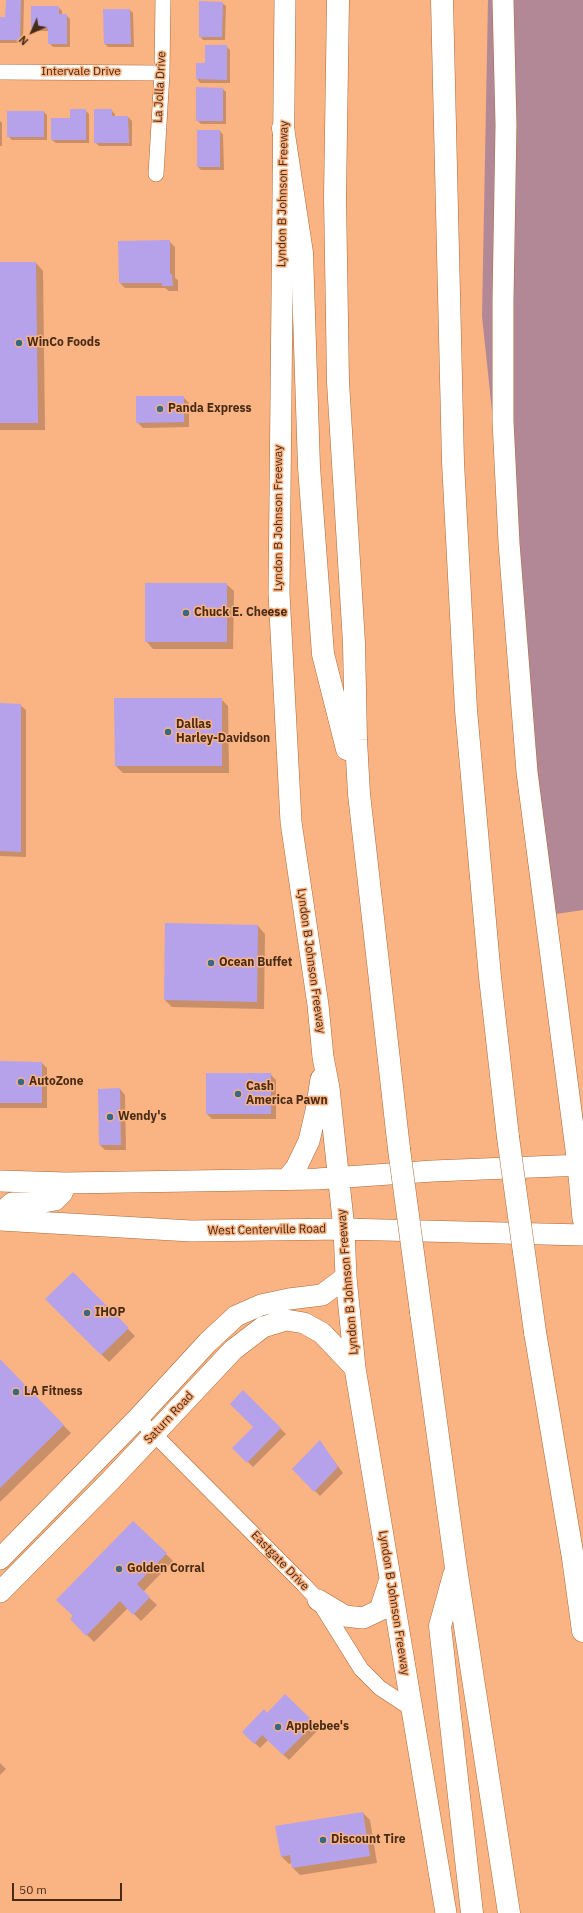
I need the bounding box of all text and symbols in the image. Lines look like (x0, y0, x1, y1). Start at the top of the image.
north arrow (12, 12, 52, 52)
text: N (16, 33, 31, 48)
street label: La Jolla Drive (151, 51, 169, 123)
street label: Intervale Drive (41, 65, 121, 79)
street label: Lyndon B Johnson Freeway (275, 121, 291, 267)
place label: WinCo Foods (27, 336, 100, 350)
marker: WinCo Foods (14, 338, 24, 348)
place label: Panda Express (168, 402, 251, 416)
marker: Panda Express (155, 404, 165, 414)
street label: Lyndon B Johnson Freeway (272, 445, 286, 591)
place label: Chuck E. Cheese (194, 606, 287, 620)
marker: Chuck E. Cheese (181, 608, 191, 618)
place label: Dallas Harley-Davidson (176, 718, 270, 746)
marker: Dallas Harley-Davidson (163, 727, 173, 737)
street label: Lyndon B Johnson Freeway (294, 888, 328, 1034)
place label: Ocean Buffet (219, 956, 292, 970)
marker: Ocean Buffet (206, 958, 216, 968)
place label: AutoZone (29, 1075, 84, 1089)
marker: AutoZone (16, 1077, 26, 1087)
place label: Cash America Pawn (246, 1080, 328, 1108)
marker: Cash America Pawn (233, 1089, 243, 1099)
place label: Wendy's (118, 1110, 166, 1124)
marker: Wendy's (105, 1112, 115, 1122)
street label: Lyndon B Johnson Freeway (334, 1208, 362, 1356)
street label: West Centerville Road (208, 1222, 326, 1238)
place label: IHOP (95, 1306, 125, 1320)
marker: IHOP (82, 1308, 92, 1318)
place label: LA Fitness (24, 1385, 83, 1399)
marker: LA Fitness (11, 1387, 21, 1397)
street label: Saturn Road (141, 1389, 197, 1447)
street label: Eastgate Drive (248, 1528, 312, 1594)
street label: Lyndon B Johnson Freeway (375, 1530, 413, 1676)
place label: Golden Corral (127, 1562, 205, 1576)
marker: Golden Corral (114, 1564, 124, 1574)
place label: Applebee's (286, 1720, 349, 1734)
marker: Applebee's (273, 1722, 283, 1732)
place label: Discount Tire (331, 1833, 405, 1847)
marker: Discount Tire (318, 1835, 328, 1845)
scale bar (14, 1875, 124, 1901)
text: 50 m (19, 1882, 47, 1897)

